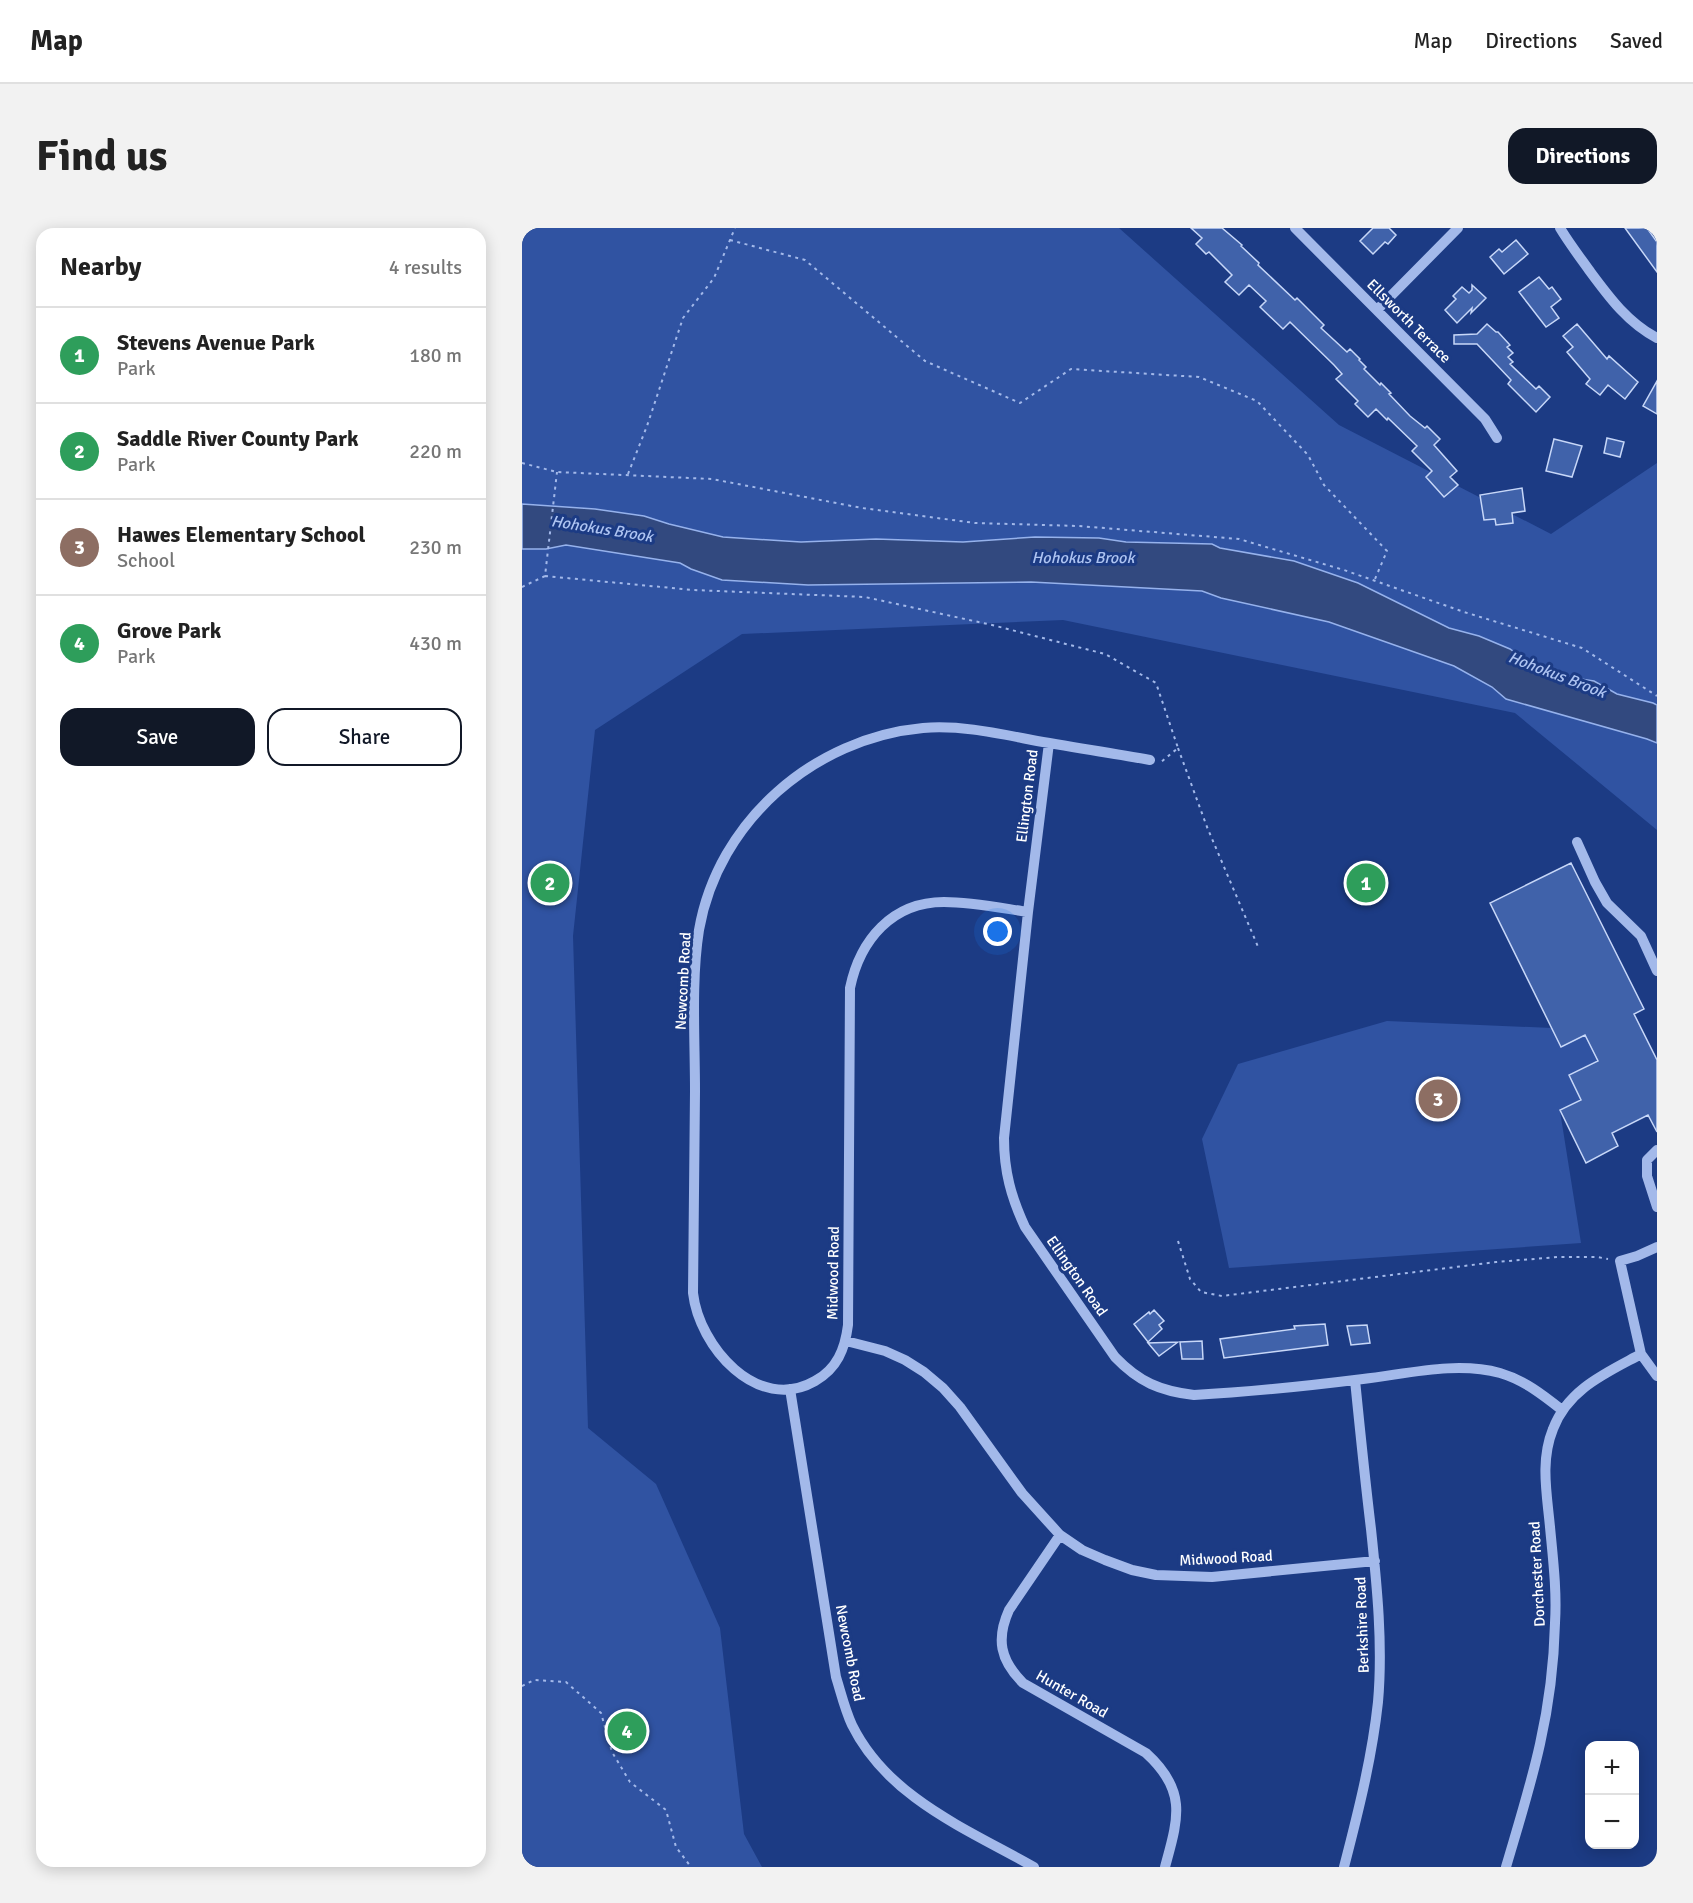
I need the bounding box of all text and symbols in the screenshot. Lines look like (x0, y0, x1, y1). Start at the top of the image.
text: Map (30, 24, 83, 58)
text: Map (1414, 28, 1452, 54)
text: Directions (1485, 28, 1577, 54)
text: Saved (1610, 28, 1663, 54)
button: Directions (1508, 128, 1657, 184)
text: Find us (36, 131, 167, 182)
text: Nearby (60, 251, 141, 283)
text: 4 results (389, 255, 462, 280)
street label: Ellsworth Terrace (1363, 275, 1455, 367)
text: Stevens Avenue Park (117, 329, 315, 356)
text: 1 (74, 343, 85, 368)
text: 180 m (409, 343, 462, 368)
text: Park (117, 356, 155, 381)
text: Saddle River County Park (117, 425, 359, 452)
text: 2 (74, 439, 85, 464)
text: 220 m (409, 439, 462, 464)
text: Park (117, 452, 155, 477)
water label: Hohokus Brook (550, 511, 656, 547)
text: Hawes Elementary School (117, 521, 365, 548)
text: 3 (74, 535, 85, 560)
text: 230 m (409, 535, 462, 560)
text: School (117, 548, 175, 573)
water label: Hohokus Brook (1032, 548, 1136, 568)
text: Grove Park (117, 617, 221, 644)
text: 4 (74, 631, 85, 656)
text: 430 m (409, 631, 462, 656)
text: Park (117, 644, 155, 669)
water label: Hohokus Brook (1505, 647, 1610, 703)
button: Save (60, 708, 255, 766)
button: Share (267, 708, 462, 766)
street label: Ellington Road (1012, 748, 1042, 844)
pin: 2 (531, 860, 570, 906)
pin: 1 (1346, 860, 1386, 906)
your location (983, 917, 1012, 946)
street label: Newcomb Road (671, 931, 695, 1031)
pin: 3 (1418, 1076, 1458, 1122)
street label: Midwood Road (823, 1226, 843, 1320)
street label: Ellington Road (1043, 1232, 1111, 1320)
street label: Dorchester Road (1525, 1521, 1549, 1627)
street label: Midwood Road (1179, 1547, 1273, 1569)
street label: Berkshire Road (1351, 1576, 1373, 1674)
street label: Newcomb Road (832, 1603, 868, 1703)
street label: Hunter Road (1033, 1666, 1111, 1722)
pin: 4 (608, 1708, 646, 1754)
map controls (1585, 1741, 1639, 1849)
button: + (1585, 1741, 1639, 1795)
button: − (1585, 1795, 1639, 1849)

